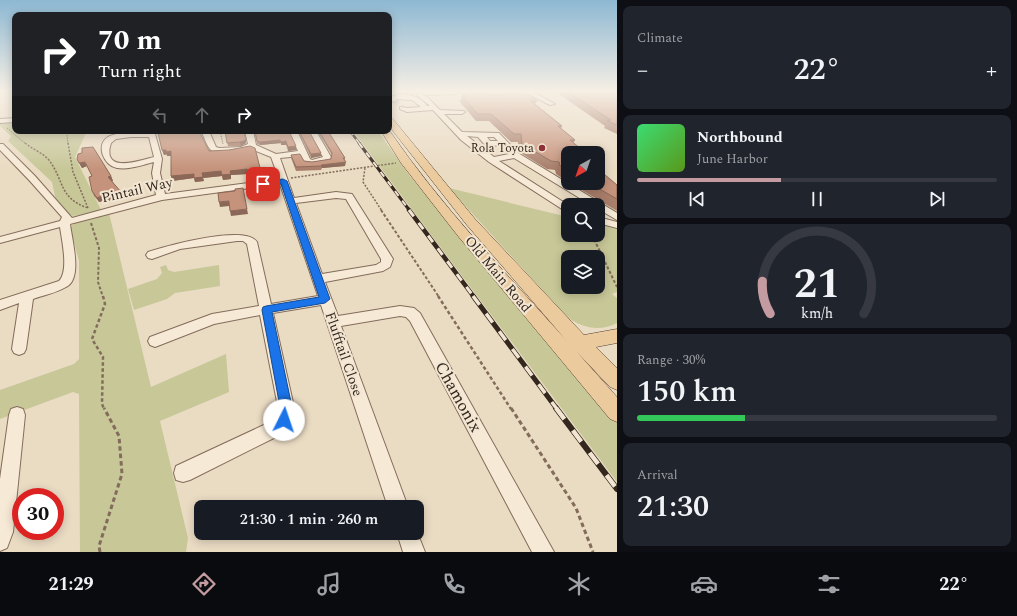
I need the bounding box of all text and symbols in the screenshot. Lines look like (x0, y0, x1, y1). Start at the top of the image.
text: 70 m (98, 19, 162, 62)
icon: right (32, 28, 84, 80)
text: Climate (637, 28, 683, 48)
text: 22° (793, 47, 841, 93)
text: − (637, 54, 648, 87)
text: + (986, 54, 997, 87)
text: Turn right (98, 58, 181, 85)
icon: left (149, 104, 171, 126)
icon: ahead (191, 104, 213, 126)
icon: right (233, 104, 255, 126)
text: Northbound (697, 126, 783, 149)
place label: Rola Toyota (471, 139, 534, 158)
marker: Rola Toyota (537, 143, 547, 153)
north arrow (561, 146, 605, 190)
map controls (561, 146, 605, 294)
text: June Harbor (697, 149, 768, 169)
pin (246, 167, 280, 201)
street label: Pintail Way (99, 171, 176, 208)
icon: arrive (252, 173, 274, 195)
icon: previous (686, 188, 708, 210)
icon: pause (806, 188, 828, 210)
icon: next (926, 188, 948, 210)
button: search (561, 198, 605, 242)
street label: Old Main Road (460, 231, 537, 317)
button: layers (561, 250, 605, 294)
text: 21 (794, 253, 840, 316)
text: km/h (801, 303, 833, 325)
street label: Flufftail Close (320, 309, 368, 399)
text: Range · 30% (637, 350, 705, 370)
street label: Chamonix (428, 357, 488, 437)
text: 150 km (637, 369, 737, 415)
position arrow (263, 399, 305, 441)
text: Arrival (637, 465, 678, 485)
text: 21:30 (637, 484, 709, 530)
speed limit sign: 30 (12, 488, 64, 540)
text: 21:30 · 1 min · 260 m (240, 508, 378, 531)
icon: directions (190, 570, 218, 598)
icon: music (315, 570, 343, 598)
icon: phone (440, 570, 468, 598)
icon: climate (565, 570, 593, 598)
icon: car (690, 570, 718, 598)
icon: filters (815, 570, 843, 598)
text: 21:29 (48, 571, 94, 598)
text: 22° (939, 571, 969, 598)

